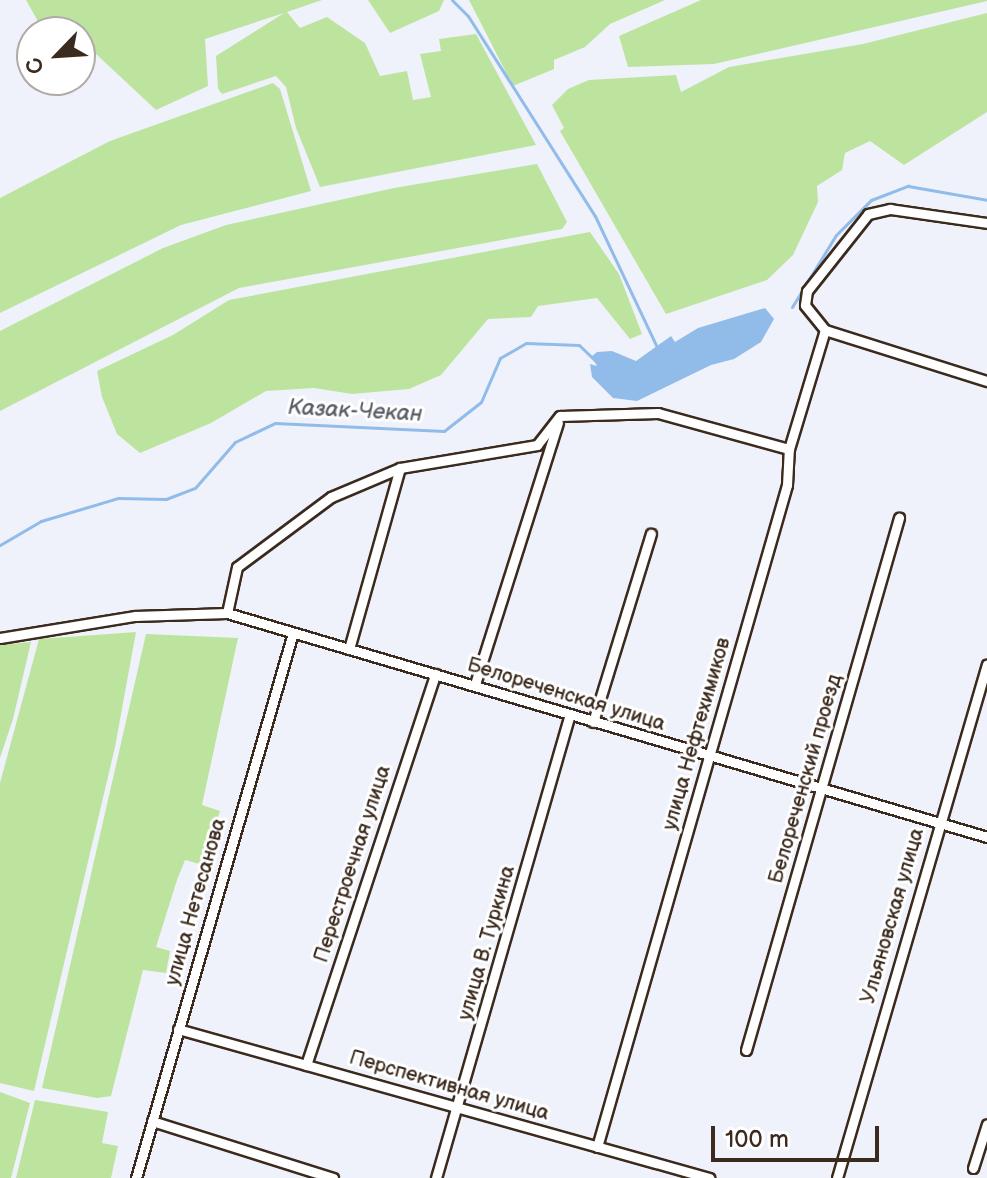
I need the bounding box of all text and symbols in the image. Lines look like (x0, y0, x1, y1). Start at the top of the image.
north arrow (16, 16, 96, 96)
text: С (20, 53, 51, 78)
water label: Казак-Чекан (287, 394, 423, 428)
street label: улица Нефтехимиков (658, 635, 736, 833)
street label: Белореченская улица (464, 653, 668, 737)
street label: Белореченский проезд (765, 672, 847, 886)
street label: Перестроечная улица (310, 762, 396, 966)
street label: улица Нетесанова (161, 816, 231, 988)
street label: Ульяновская улица (856, 825, 930, 1007)
street label: улица В. Туркина (453, 863, 521, 1023)
street label: Перспективная улица (346, 1046, 552, 1126)
scale bar (715, 1110, 883, 1160)
text: 100 m (725, 1125, 789, 1154)

